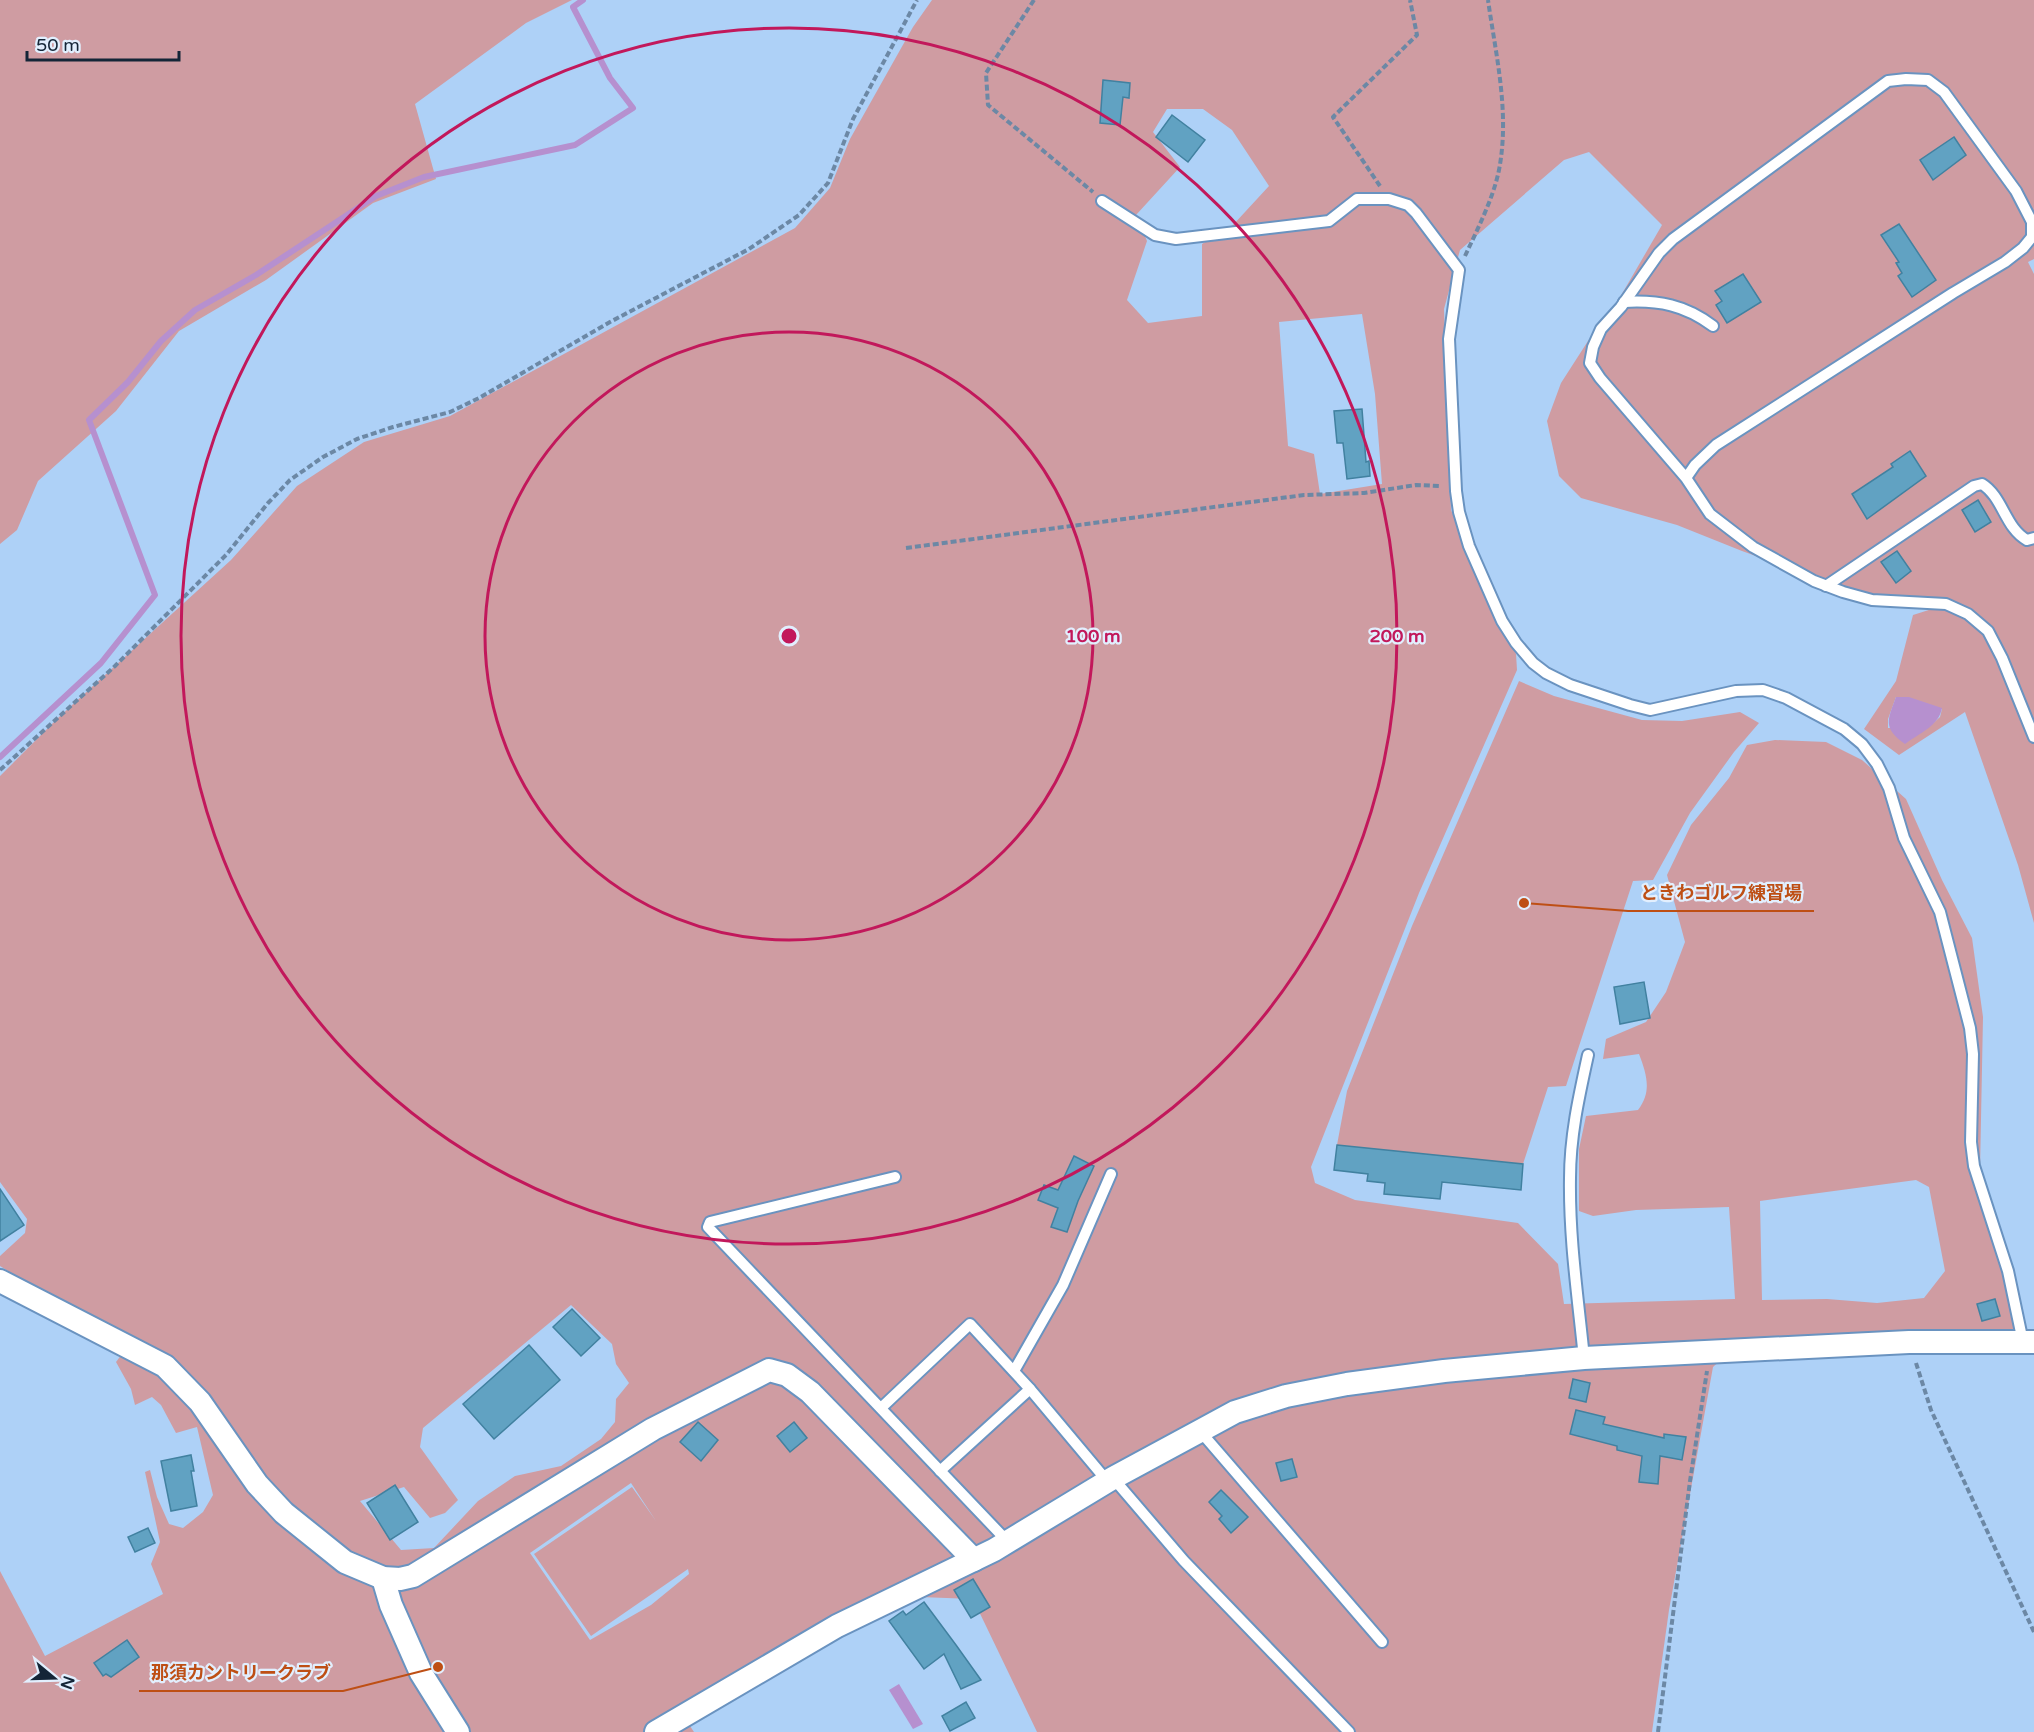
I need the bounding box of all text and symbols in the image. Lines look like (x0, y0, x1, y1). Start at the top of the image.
scale bar (27, 24, 178, 62)
text: 50 m (36, 34, 80, 56)
text: 100 m (1065, 625, 1121, 647)
text: 200 m (1369, 625, 1425, 647)
centre of rings (779, 626, 799, 646)
callout: ときわゴルフ練習場 (1628, 875, 1814, 911)
text: ときわゴルフ練習場 (1640, 882, 1802, 904)
north arrow (24, 1648, 84, 1708)
callout: 那須カントリークラブ (139, 1655, 343, 1691)
text: 那須カントリークラブ (151, 1662, 331, 1684)
text: N (56, 1673, 79, 1692)

